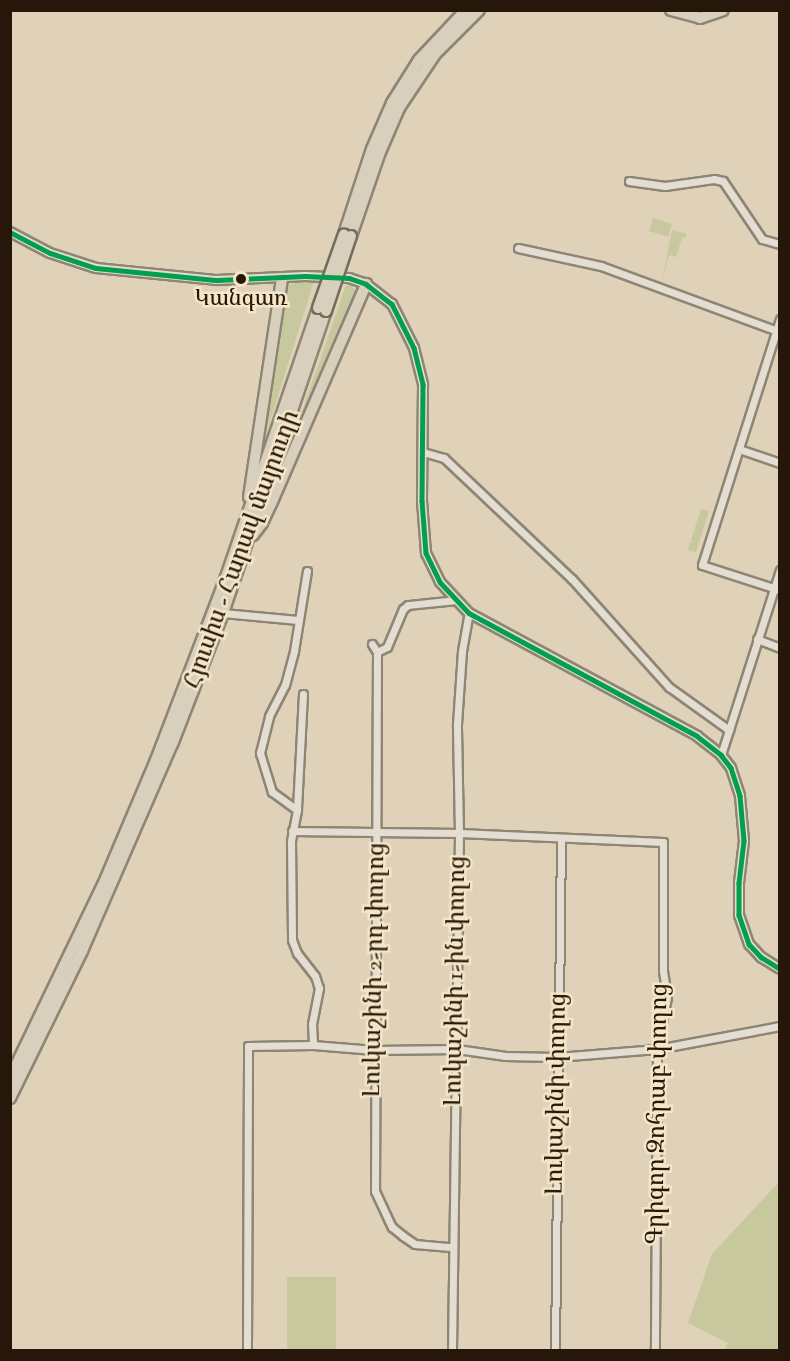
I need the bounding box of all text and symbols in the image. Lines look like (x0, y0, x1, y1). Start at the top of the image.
marker: Կանգառ (235, 273, 247, 285)
place label: Կանգառ (195, 288, 287, 314)
street label: Հյուսիս - Հարավ մայրուղի (179, 407, 307, 693)
street label: Լուկաշինի 2-րդ փողոց (359, 842, 393, 1098)
street label: Լուկաշինի 1-ին փողոց (440, 855, 474, 1107)
street label: Գրիգոր Զոհրաբ փողոց (642, 983, 676, 1245)
street label: Լուկաշինի փողոց (542, 993, 574, 1195)

